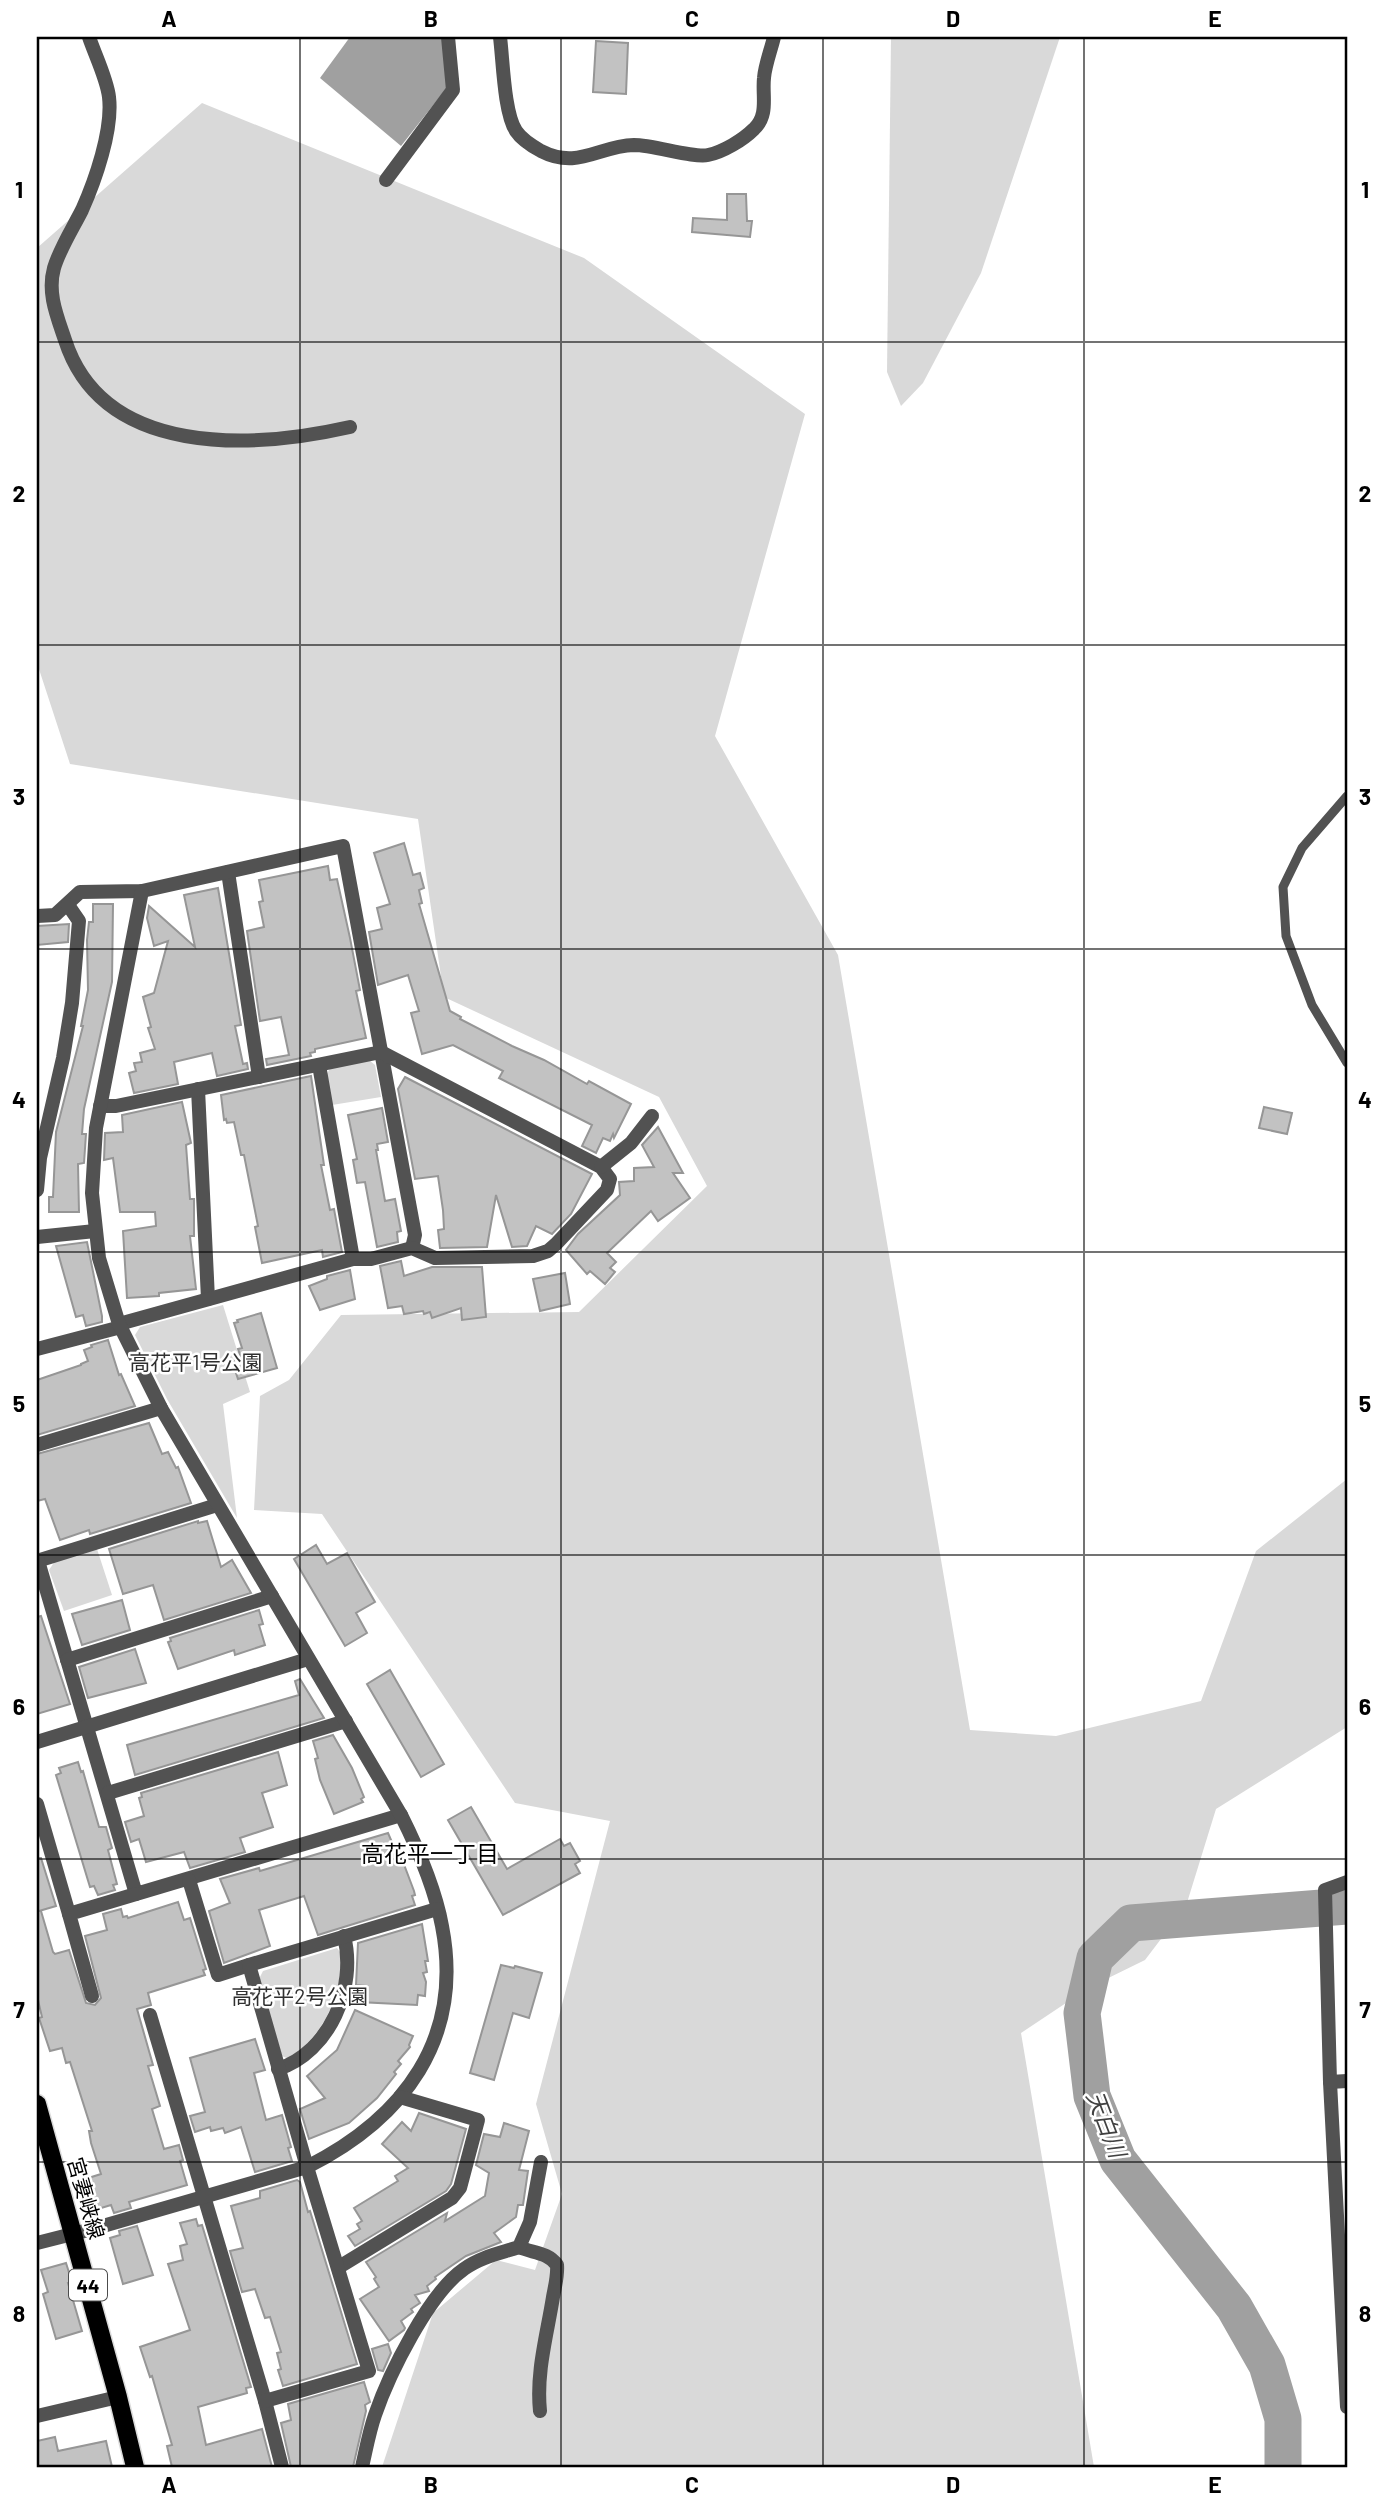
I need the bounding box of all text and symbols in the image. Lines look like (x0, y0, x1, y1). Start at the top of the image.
text: A (161, 4, 177, 32)
text: B (424, 4, 438, 32)
text: C (685, 4, 699, 32)
text: D (946, 4, 960, 32)
text: E (1208, 4, 1222, 32)
text: 1 (15, 175, 23, 203)
text: 1 (1361, 175, 1369, 203)
text: 2 (13, 479, 25, 507)
text: 2 (1359, 479, 1371, 507)
text: 3 (13, 782, 25, 810)
text: 3 (1359, 782, 1371, 810)
text: 4 (12, 1085, 26, 1113)
text: 4 (1358, 1085, 1372, 1113)
park label: 高花平1号公園 (129, 1349, 263, 1374)
text: 5 (13, 1389, 25, 1417)
text: 5 (1359, 1389, 1371, 1417)
text: 6 (13, 1692, 25, 1720)
text: 6 (1359, 1692, 1371, 1720)
district label: 高花平一丁目 (361, 1839, 499, 1867)
park label: 高花平2号公園 (231, 1983, 369, 2008)
text: 7 (13, 1995, 25, 2023)
text: 7 (1359, 1995, 1371, 2023)
water label: 天白川 (1082, 2087, 1134, 2164)
street label: 宮妻峡線 (63, 2154, 111, 2242)
road number: 44 (69, 2270, 107, 2300)
text: 8 (13, 2299, 25, 2327)
text: 8 (1359, 2299, 1371, 2327)
text: A (161, 2470, 177, 2498)
text: B (424, 2470, 438, 2498)
text: C (685, 2470, 699, 2498)
text: D (946, 2470, 960, 2498)
text: E (1208, 2470, 1222, 2498)

